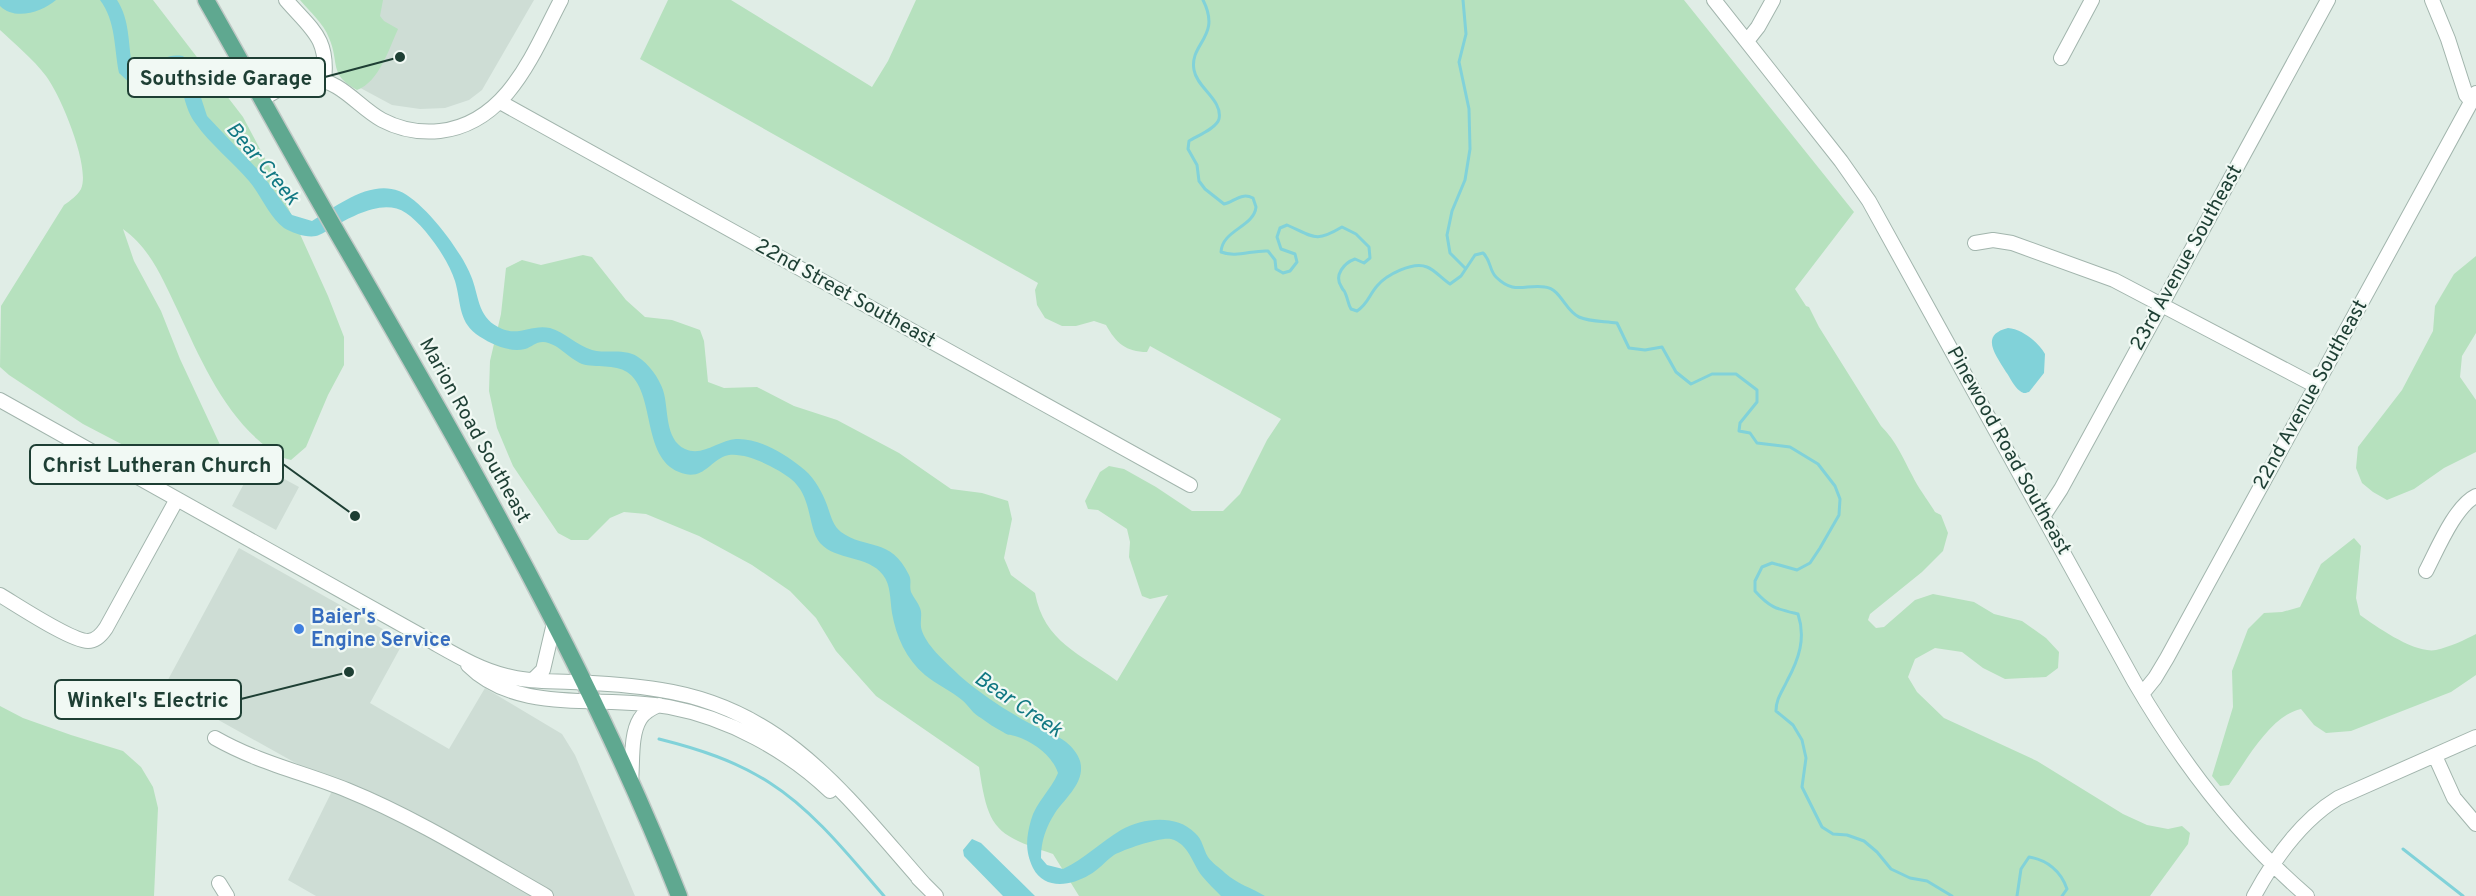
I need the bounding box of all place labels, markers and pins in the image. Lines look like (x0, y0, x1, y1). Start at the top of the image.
callout: Southside Garage (128, 58, 325, 97)
callout: Christ Lutheran Church (30, 445, 283, 484)
place label: Baier's Engine Service (311, 605, 451, 654)
marker: Baier's Engine Service (292, 622, 306, 636)
callout: Winkel's Electric (55, 680, 241, 719)

